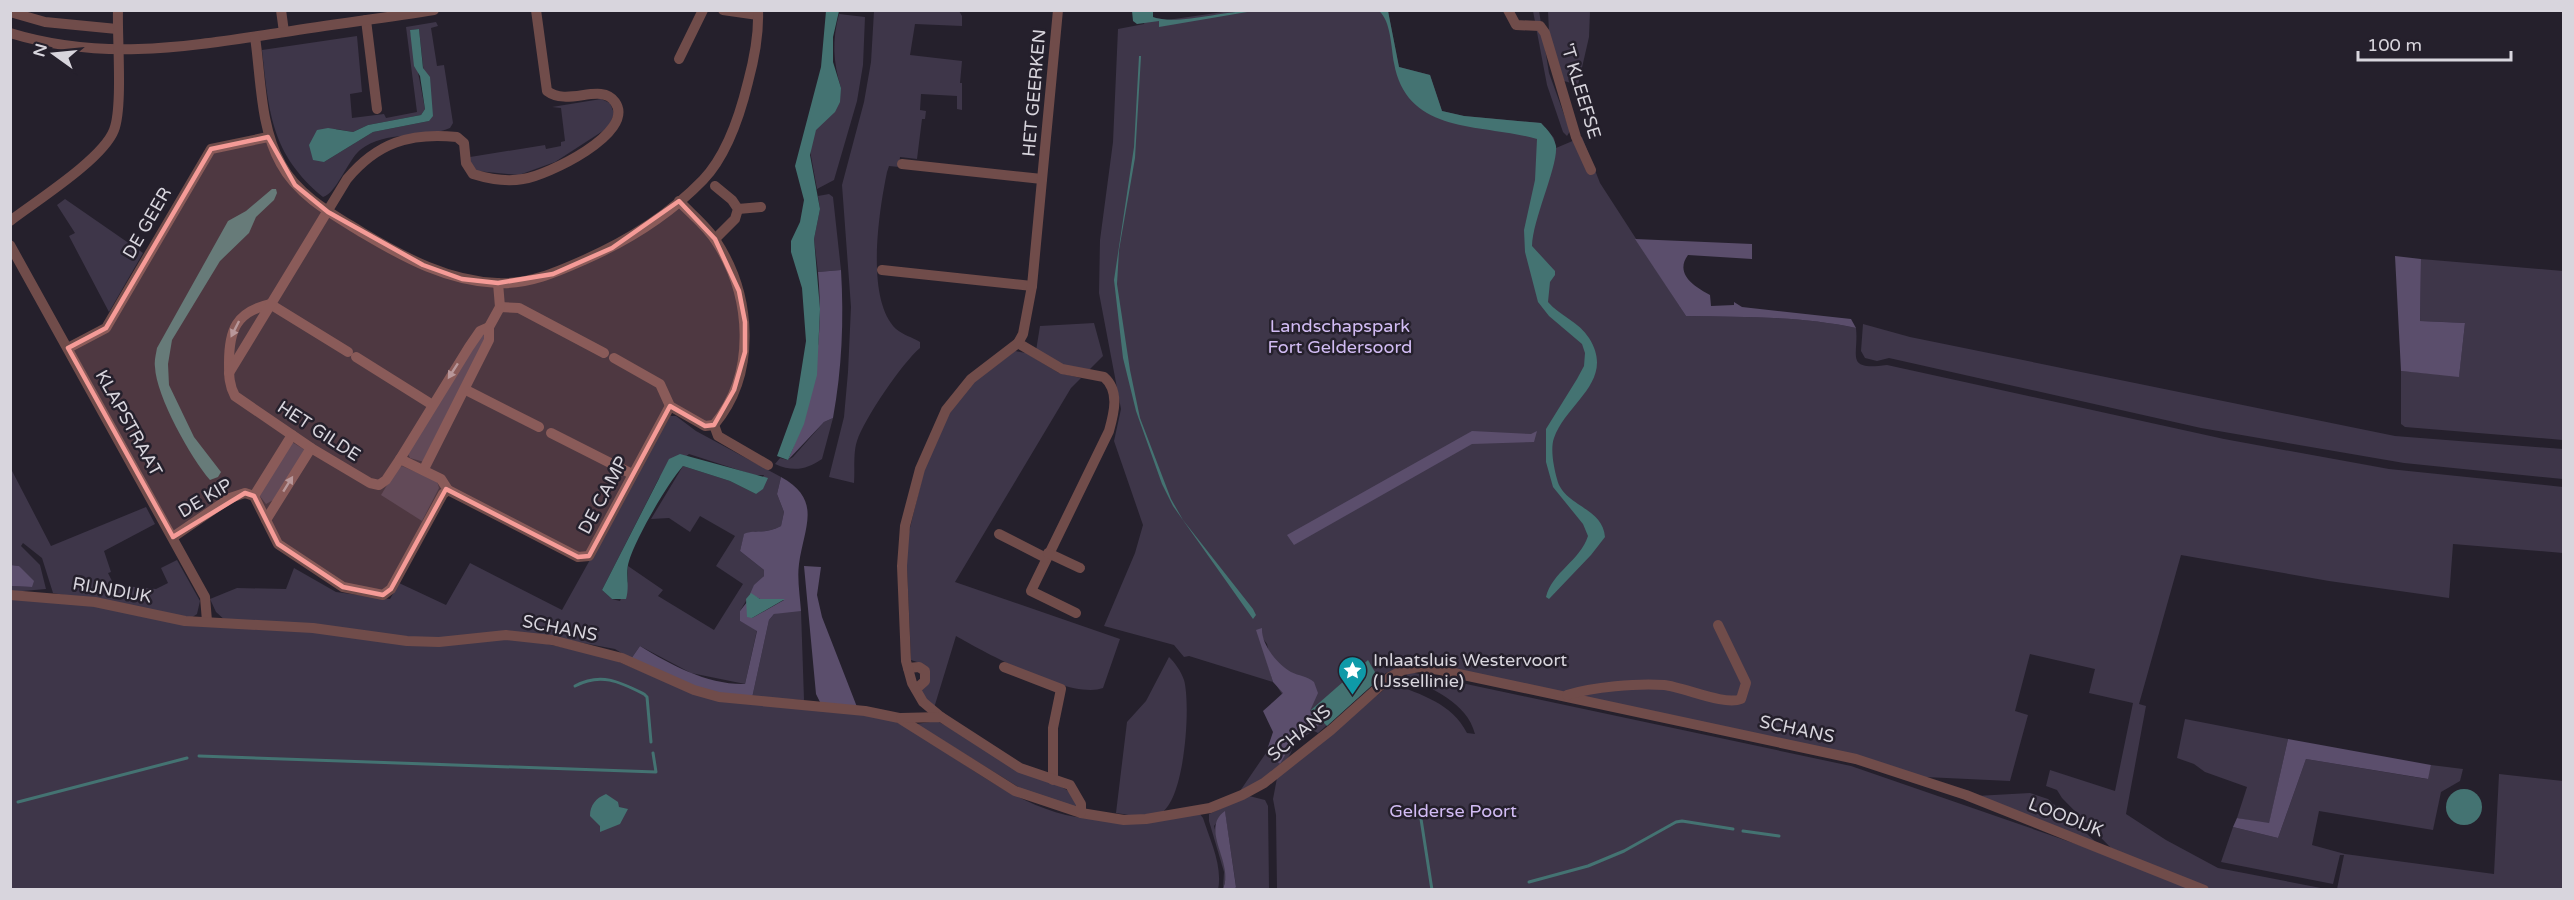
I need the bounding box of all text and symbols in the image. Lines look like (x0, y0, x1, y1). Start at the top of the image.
north arrow (24, 24, 84, 84)
scale bar (2358, 24, 2511, 62)
street label: HET GEERKEN (1017, 28, 1051, 158)
text: 100 m (2367, 34, 2422, 56)
street label: 'T KLEEFSE (1556, 41, 1606, 141)
text: N (29, 42, 52, 59)
street label: DE GEER (118, 183, 176, 263)
park label: Landschapspark Fort Geldersoord (1268, 315, 1412, 358)
one-way arrow (230, 320, 240, 337)
one-way arrow (448, 363, 459, 379)
street label: KLAPSTRAAT (91, 366, 167, 480)
street label: HET GILDE (273, 396, 365, 466)
street label: DE CAMP (573, 452, 633, 538)
street label: DE KIP (174, 473, 236, 523)
one-way arrow (283, 476, 294, 492)
street label: RIJNDIJK (71, 572, 153, 608)
street label: SCHANS (521, 610, 599, 646)
place label: Inlaatsluis Westervoort (IJssellinie) (1373, 649, 1567, 692)
place icon: Inlaatsluis Westervoort (IJssellinie) (1336, 654, 1368, 696)
street label: SCHANS (1263, 700, 1335, 766)
street label: SCHANS (1757, 710, 1837, 748)
street label: LOODIJK (2025, 793, 2107, 841)
park label: Gelderse Poort (1389, 800, 1517, 822)

